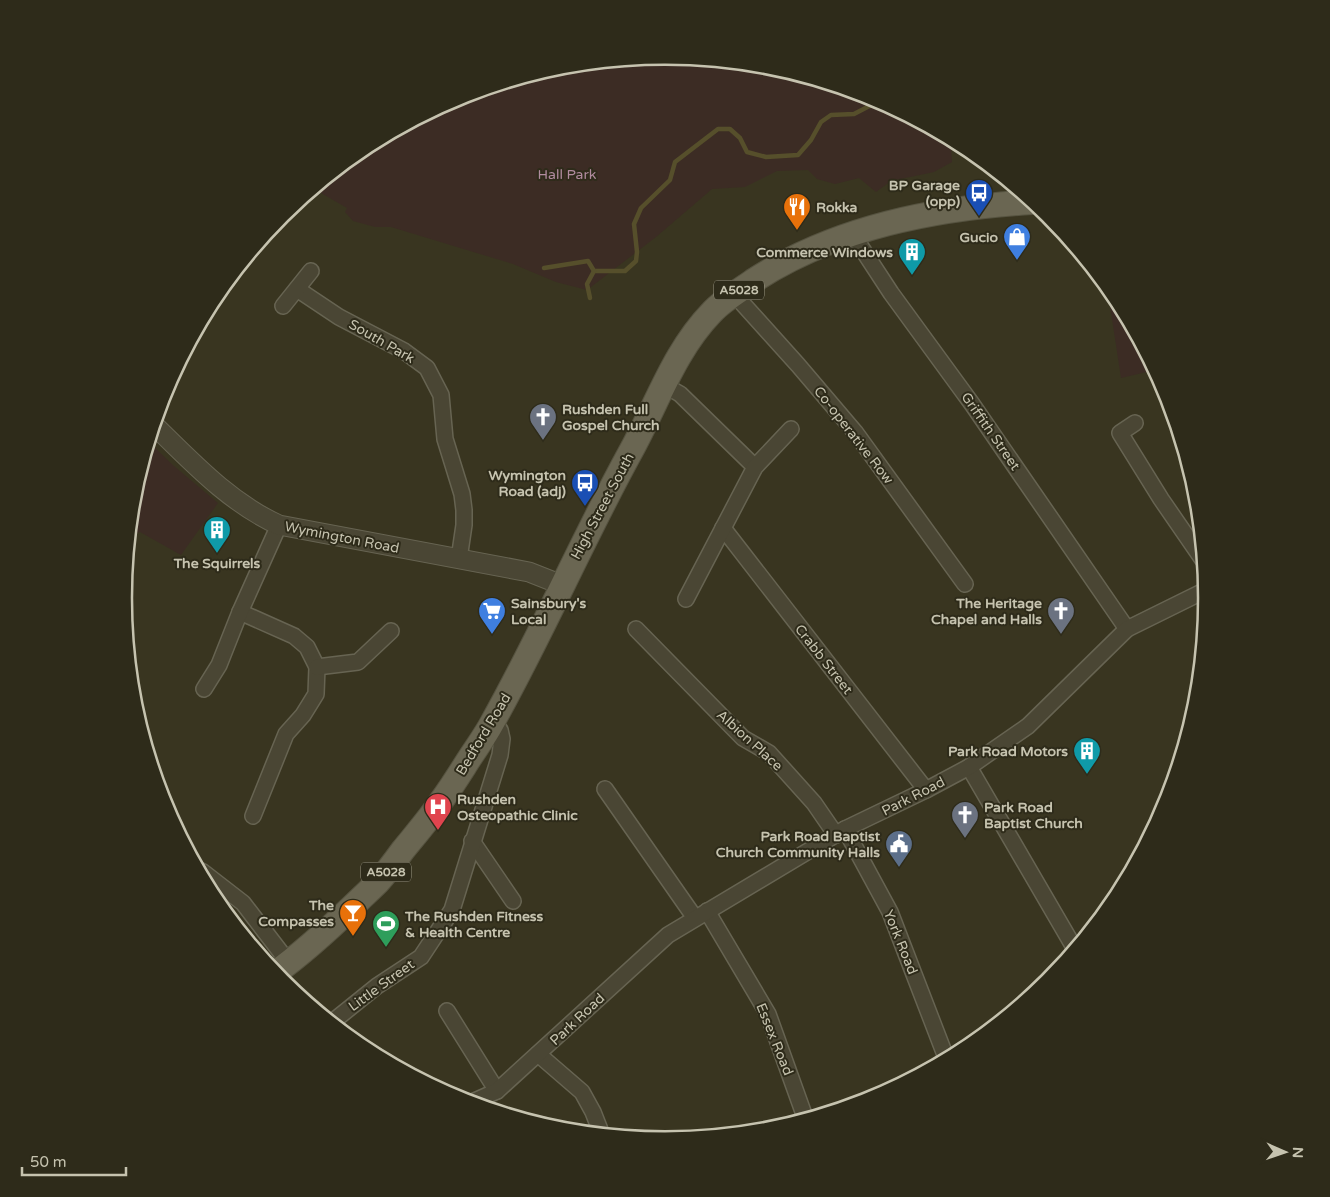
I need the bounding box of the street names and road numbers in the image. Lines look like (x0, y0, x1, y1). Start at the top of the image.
road number: A5028 (714, 280, 764, 300)
street label: South Park (346, 316, 418, 367)
street label: Co-operative Row (810, 383, 897, 488)
street label: Griffith Street (957, 389, 1024, 474)
street label: High Street South (567, 450, 638, 562)
street label: Wymington Road (283, 518, 401, 557)
street label: Crabb Street (791, 621, 857, 698)
street label: Bedford Road (452, 690, 515, 778)
street label: Albion Place (713, 706, 786, 774)
street label: Park Road (879, 773, 948, 820)
road number: A5028 (361, 862, 411, 882)
street label: York Road (880, 907, 921, 977)
street label: Little Street (345, 955, 418, 1015)
street label: Park Road (546, 990, 608, 1049)
street label: Essex Road (752, 1001, 797, 1078)

